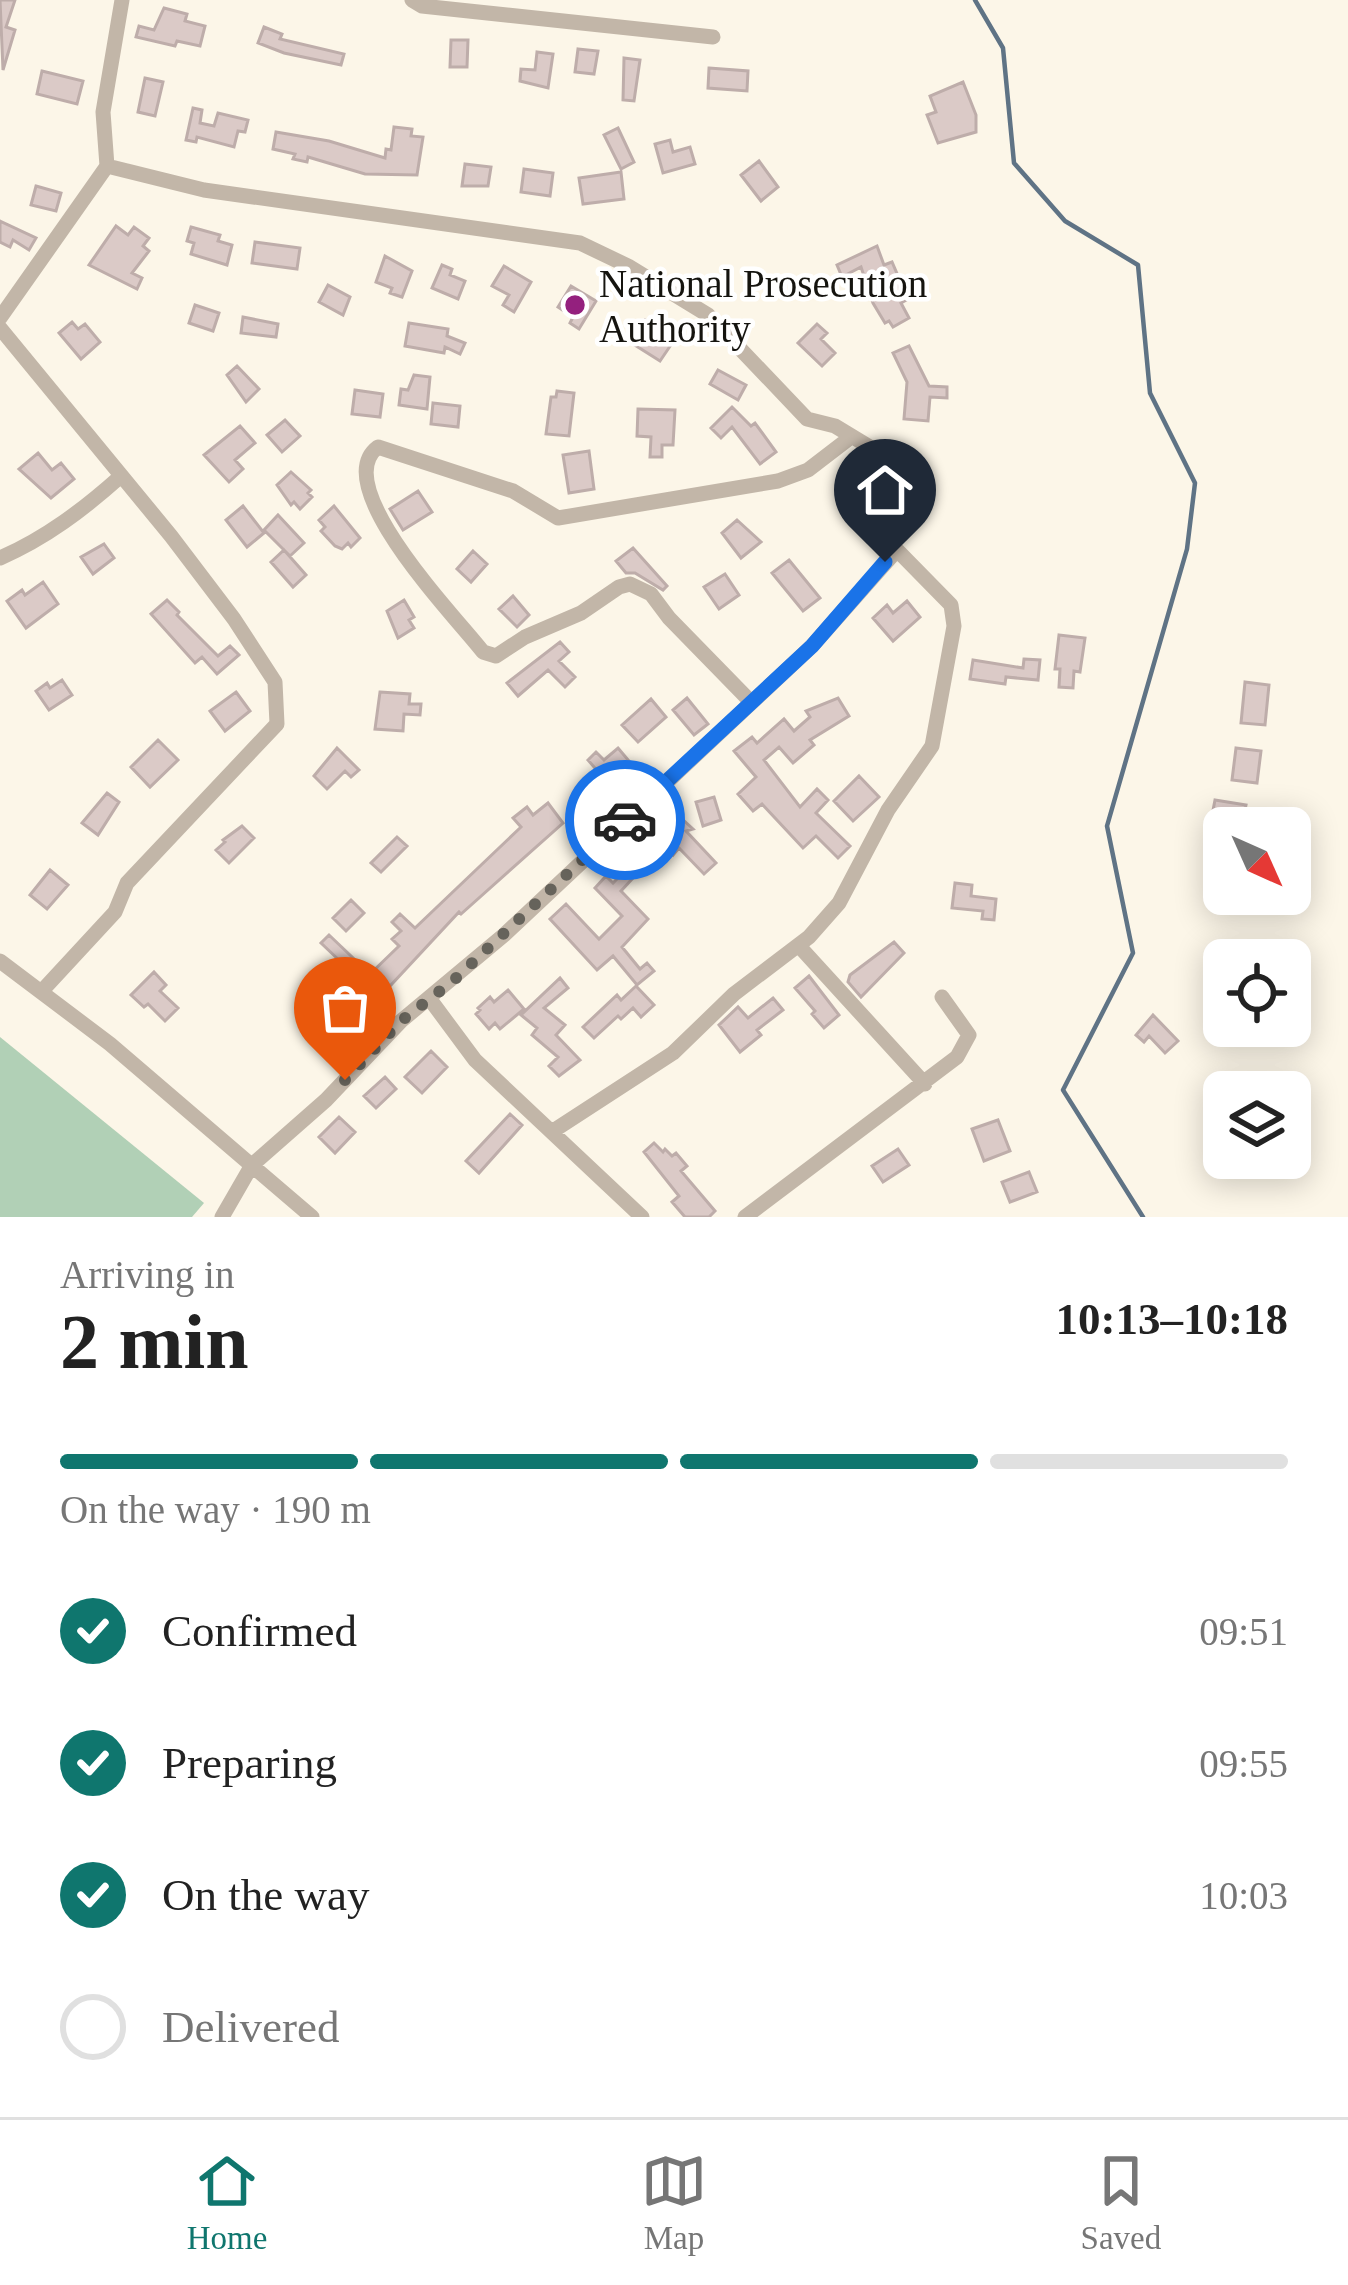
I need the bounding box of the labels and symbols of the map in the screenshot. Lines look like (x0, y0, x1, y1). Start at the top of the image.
place label: National Prosecution Authority (599, 262, 927, 351)
marker: National Prosecution Authority (562, 292, 588, 318)
pin (834, 439, 936, 562)
courier (565, 760, 685, 880)
north arrow (1203, 807, 1311, 915)
pin (294, 957, 396, 1080)

